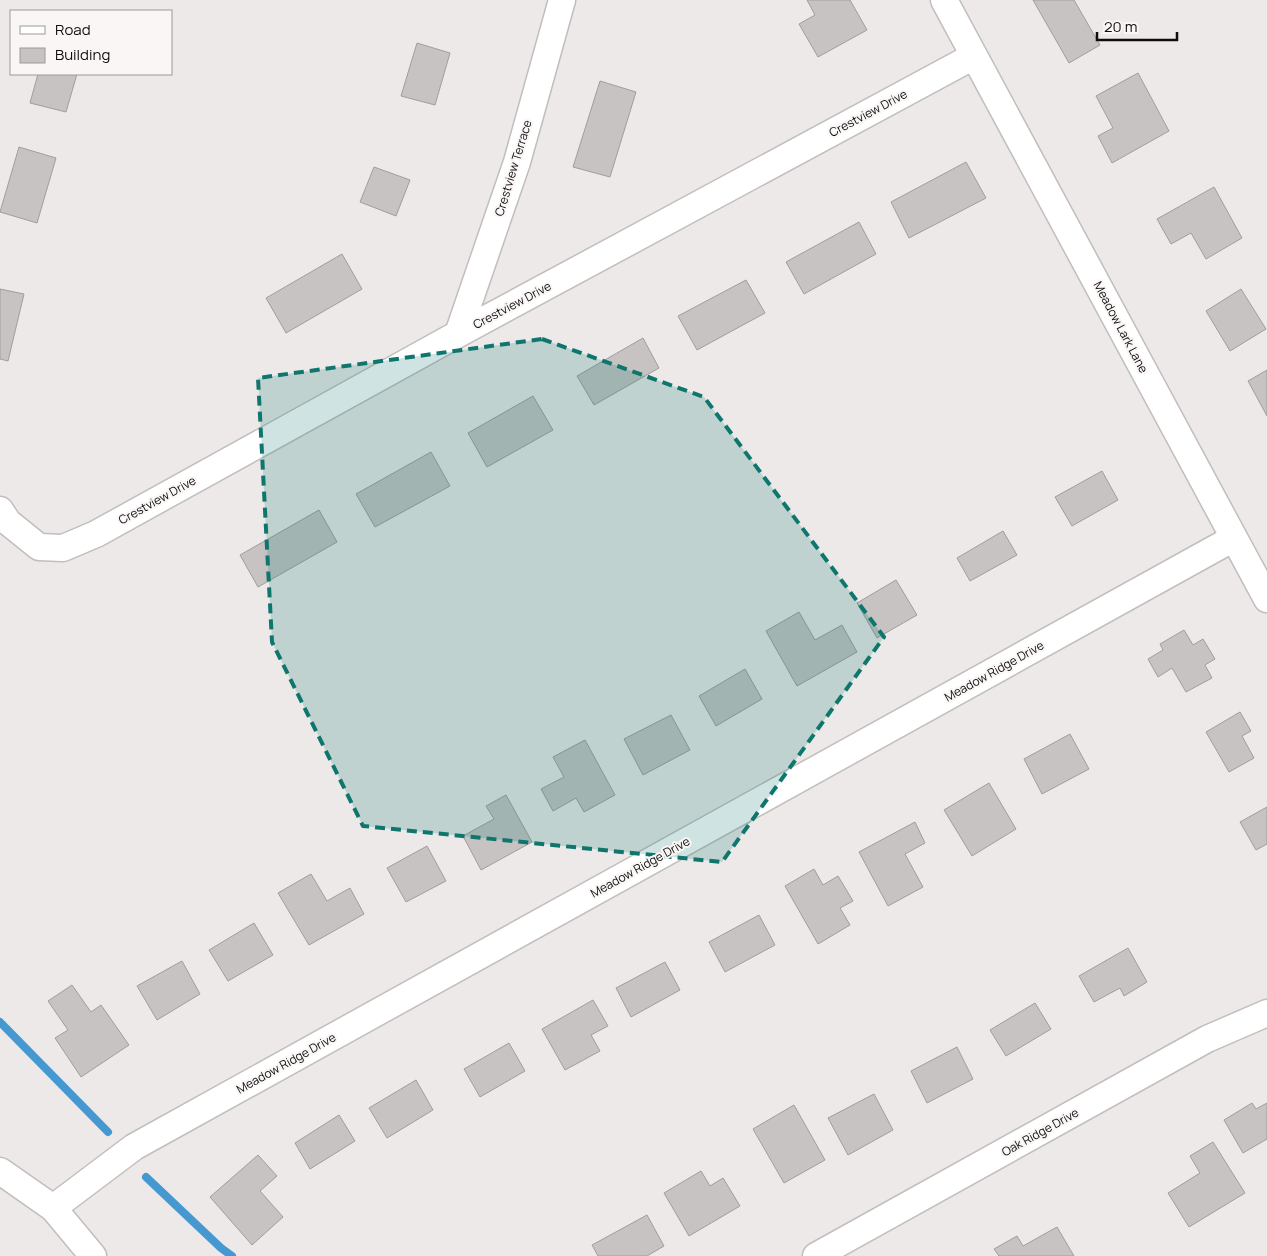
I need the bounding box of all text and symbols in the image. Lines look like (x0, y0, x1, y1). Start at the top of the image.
legend (10, 10, 172, 75)
scale bar (1097, 10, 1177, 42)
text: 20 m (1104, 16, 1137, 37)
text: Road (55, 19, 91, 40)
text: Building (55, 44, 110, 65)
street label: Crestview Drive (826, 85, 910, 141)
street label: Crestview Terrace (490, 118, 536, 218)
street label: Crestview Drive (470, 277, 554, 333)
street label: Meadow Lark Lane (1090, 278, 1152, 376)
street label: Crestview Drive (115, 472, 199, 528)
street label: Meadow Ridge Drive (941, 637, 1047, 705)
street label: Meadow Ridge Drive (587, 833, 693, 901)
street label: Meadow Ridge Drive (233, 1029, 339, 1097)
street label: Oak Ridge Drive (998, 1104, 1082, 1160)

